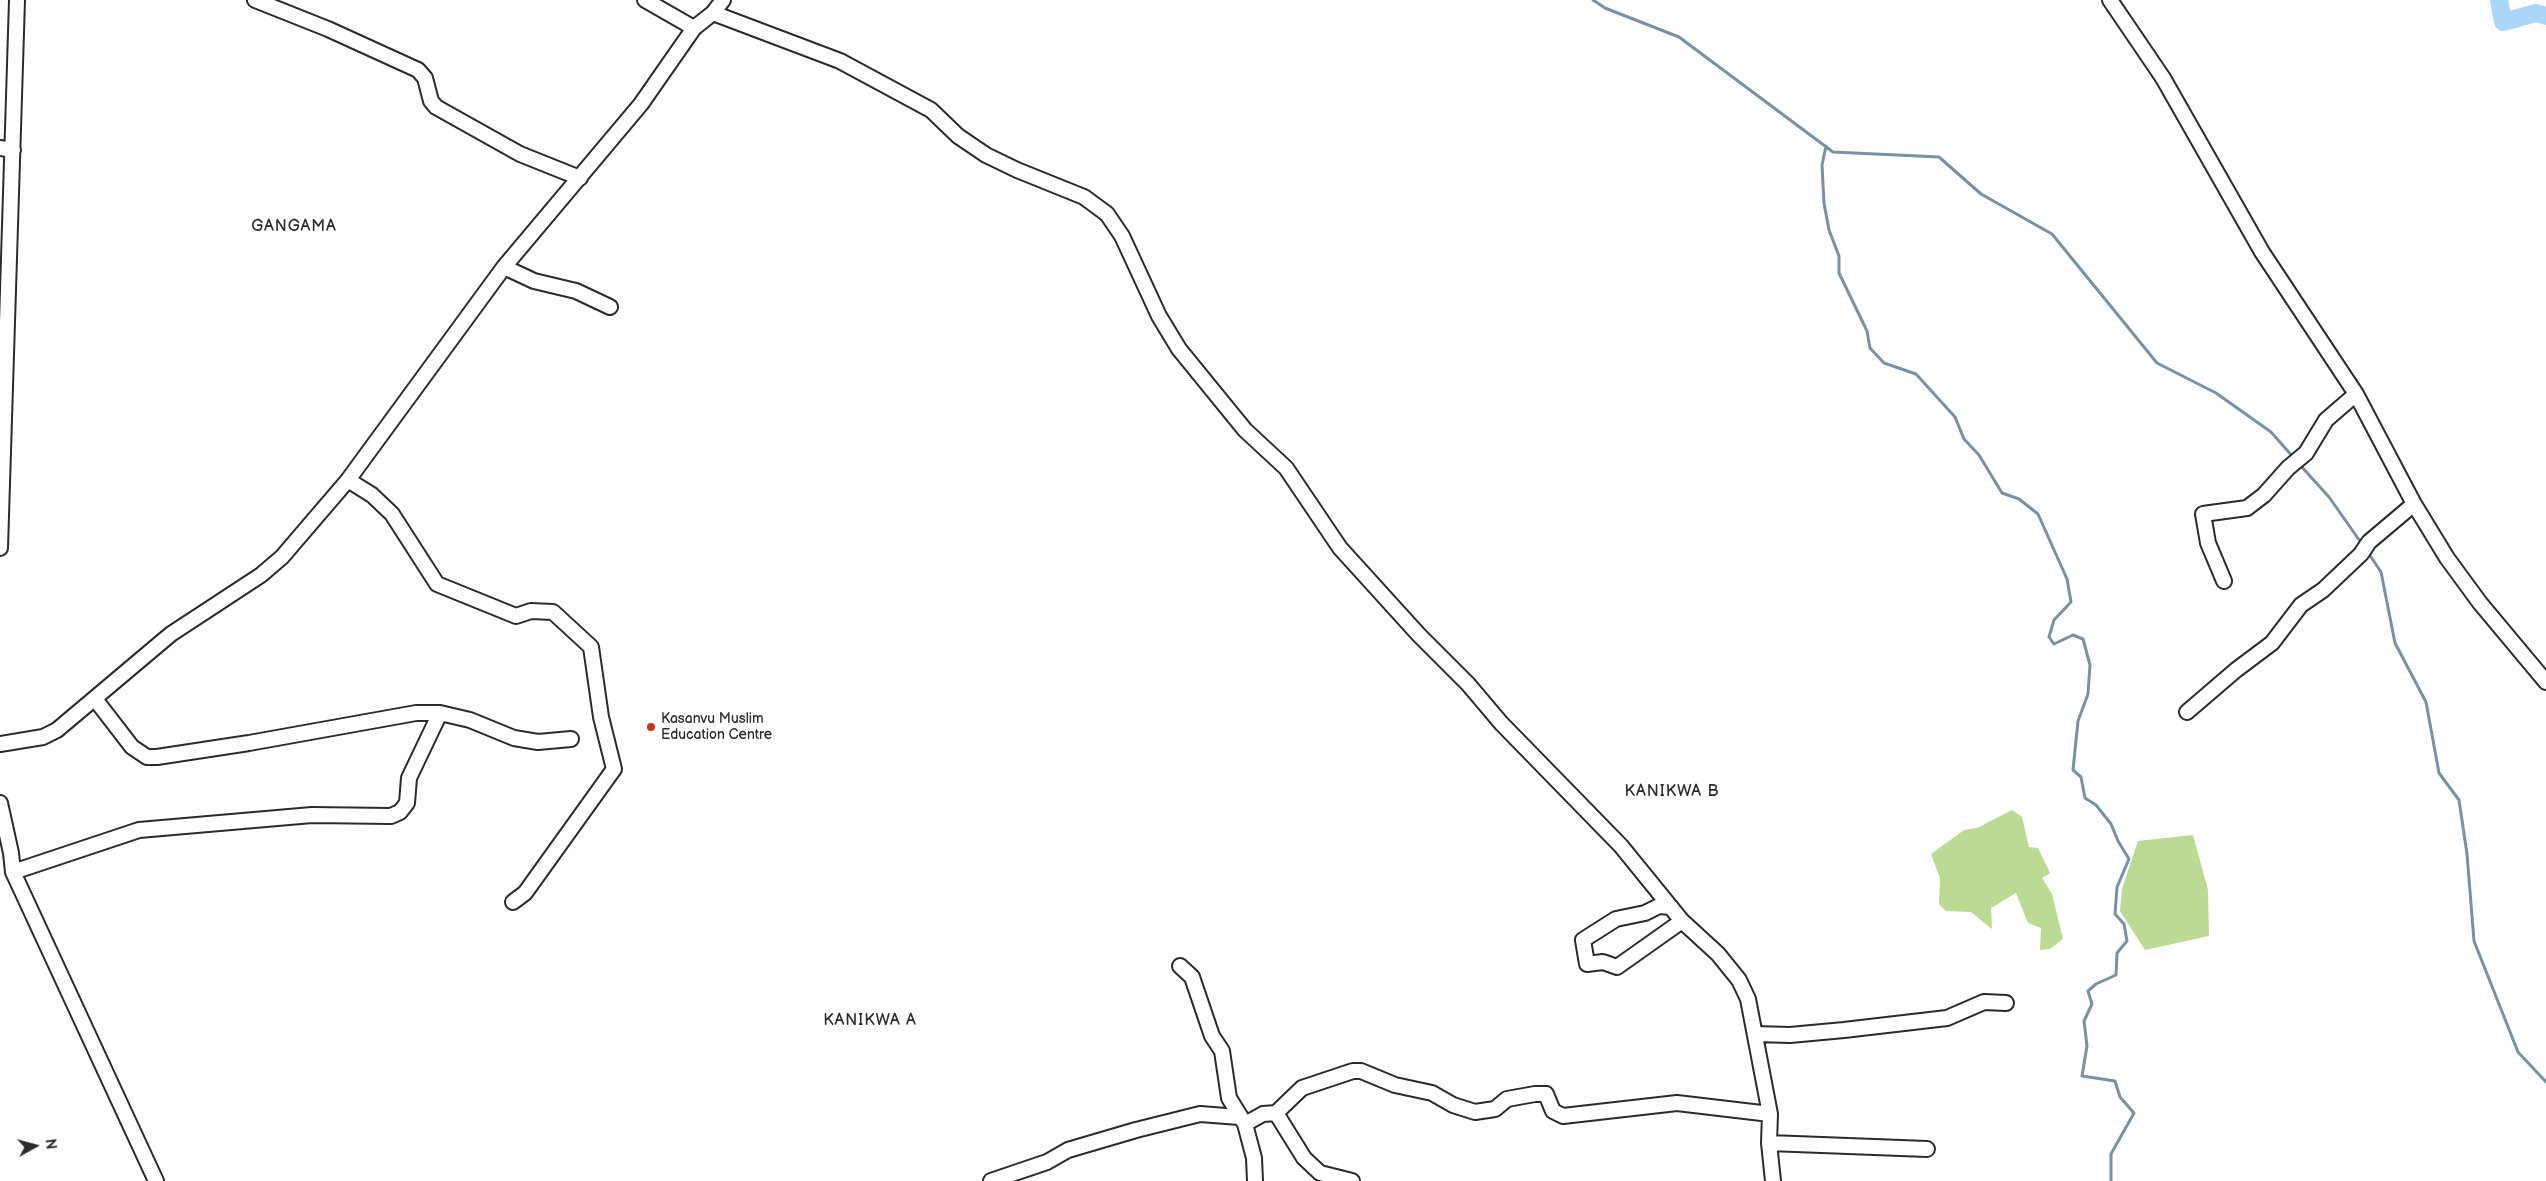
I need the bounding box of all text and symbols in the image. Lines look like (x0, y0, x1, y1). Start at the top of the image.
district label: GANGAMA (250, 217, 338, 237)
place label: Kasanvu Muslim Education Centre (661, 711, 772, 744)
marker: Kasanvu Muslim Education Centre (645, 721, 657, 733)
district label: KANIKWA B (1623, 782, 1721, 802)
district label: KANIKWA A (822, 1011, 918, 1031)
north arrow (10, 1121, 60, 1171)
text: N (41, 1138, 59, 1150)

